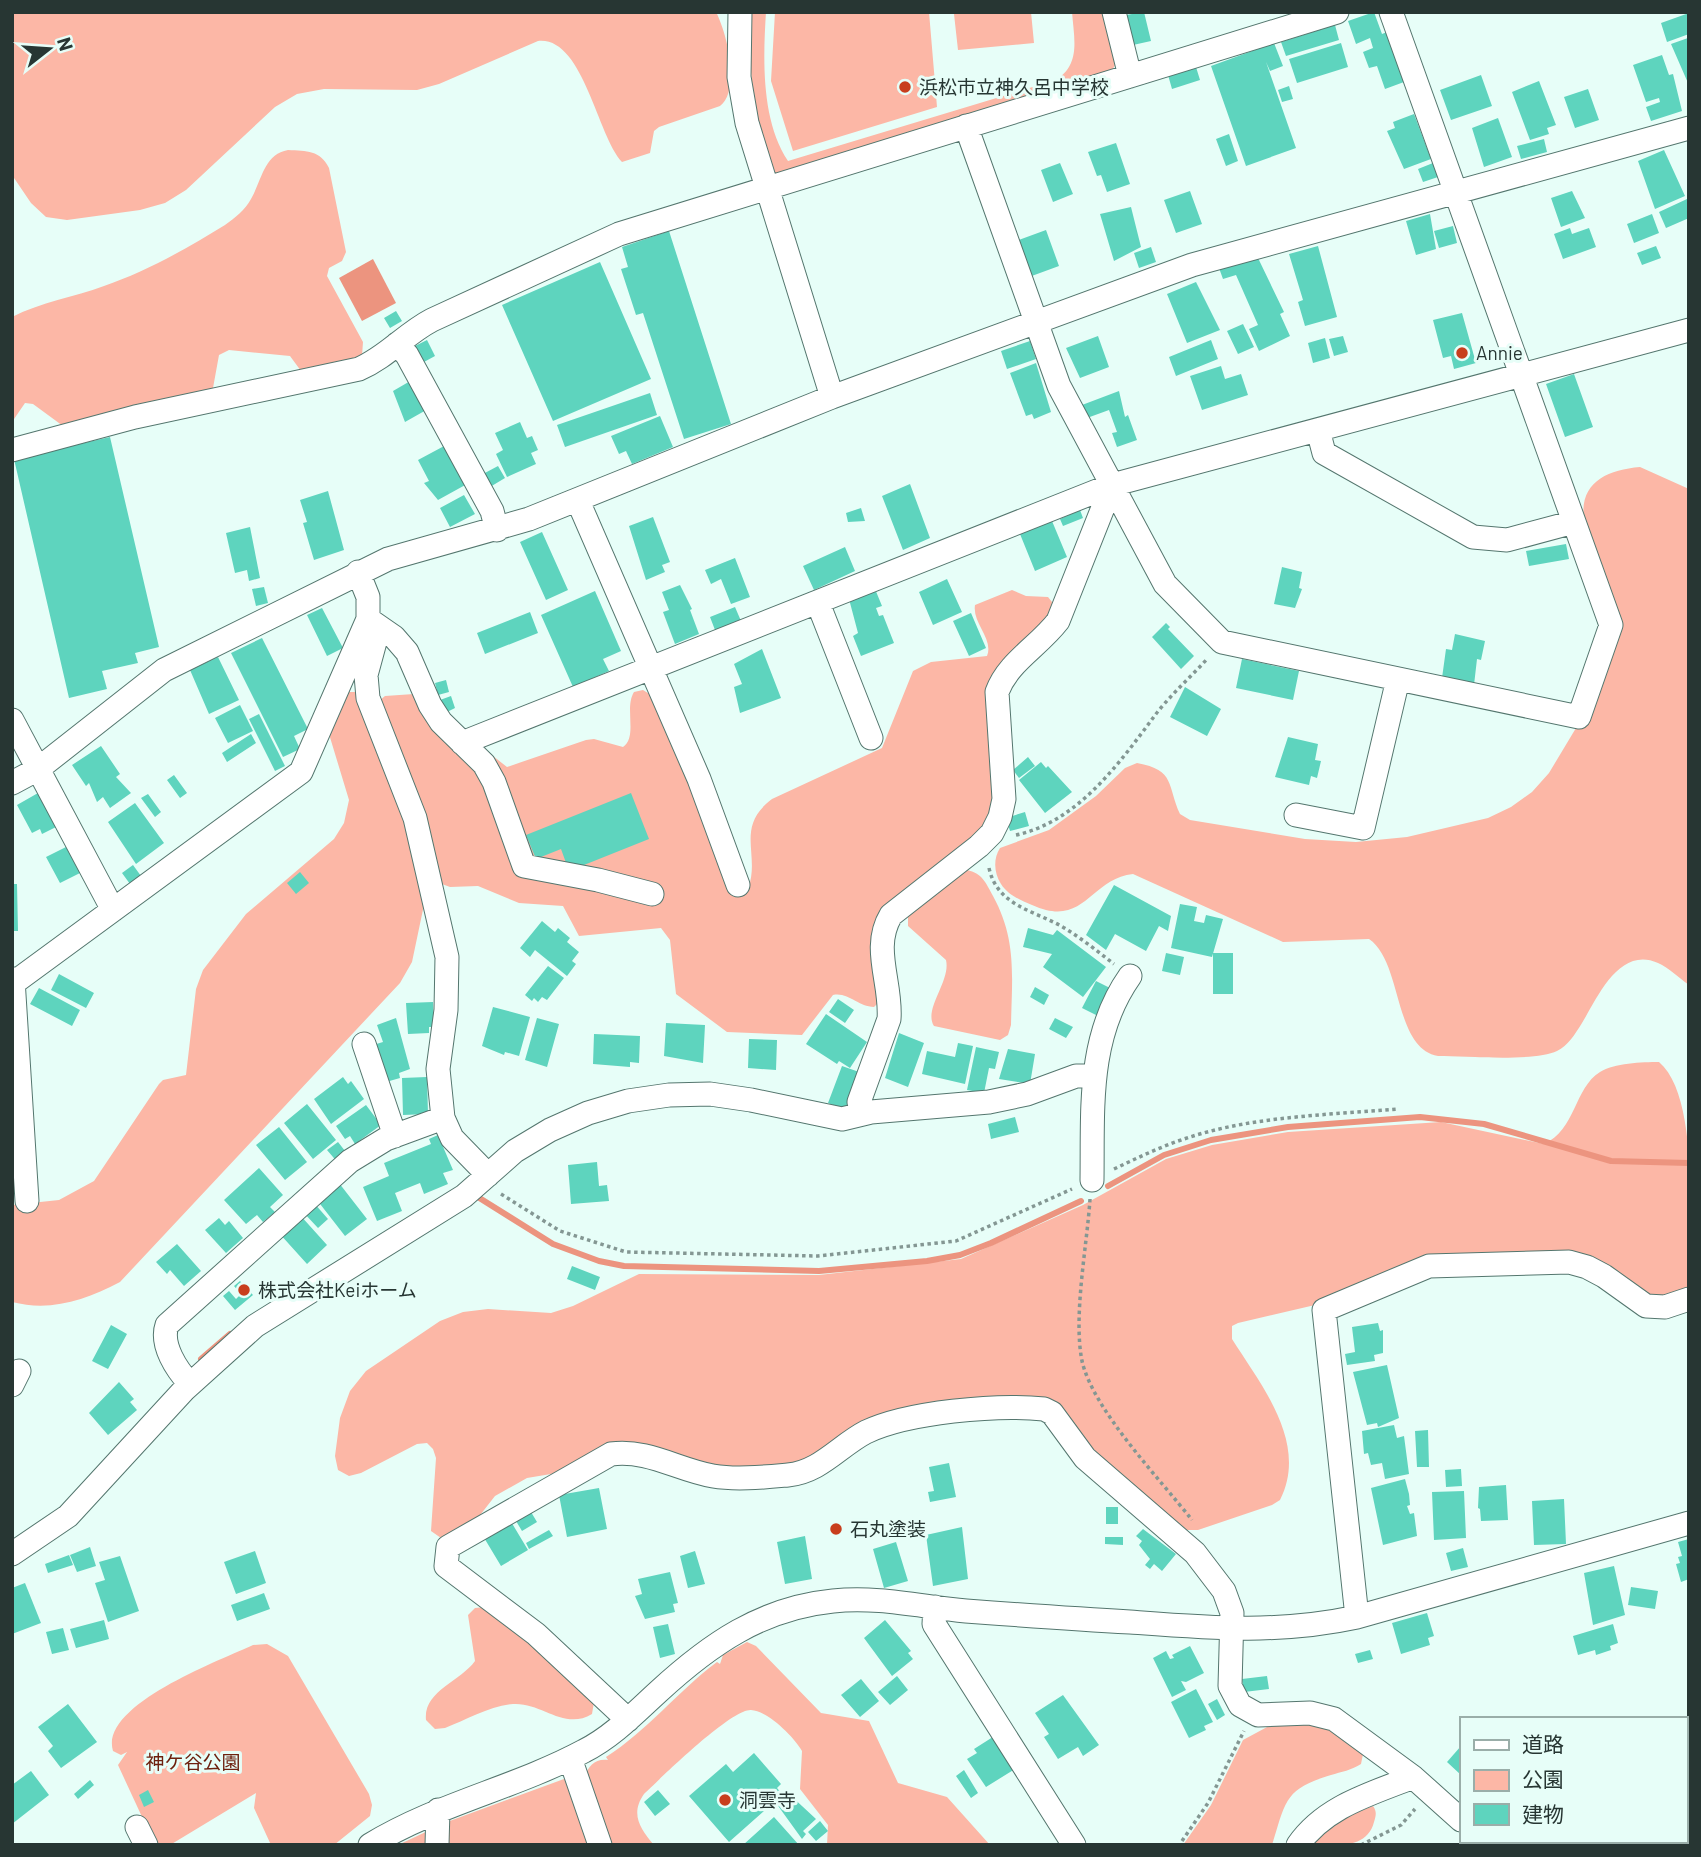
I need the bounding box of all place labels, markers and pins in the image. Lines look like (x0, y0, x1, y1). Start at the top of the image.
place label: 浜松市立神久呂中学校 (919, 75, 1109, 98)
marker: 浜松市立神久呂中学校 (897, 79, 913, 95)
place label: Annie (1476, 341, 1523, 364)
marker: Annie (1454, 345, 1470, 361)
place label: 株式会社Keiホーム (258, 1278, 417, 1301)
marker: 株式会社Keiホーム (236, 1282, 252, 1298)
place label: 石丸塗装 (850, 1517, 926, 1540)
marker: 石丸塗装 (828, 1521, 844, 1537)
place label: 洞雲寺 (739, 1788, 796, 1811)
marker: 洞雲寺 (717, 1792, 733, 1808)

